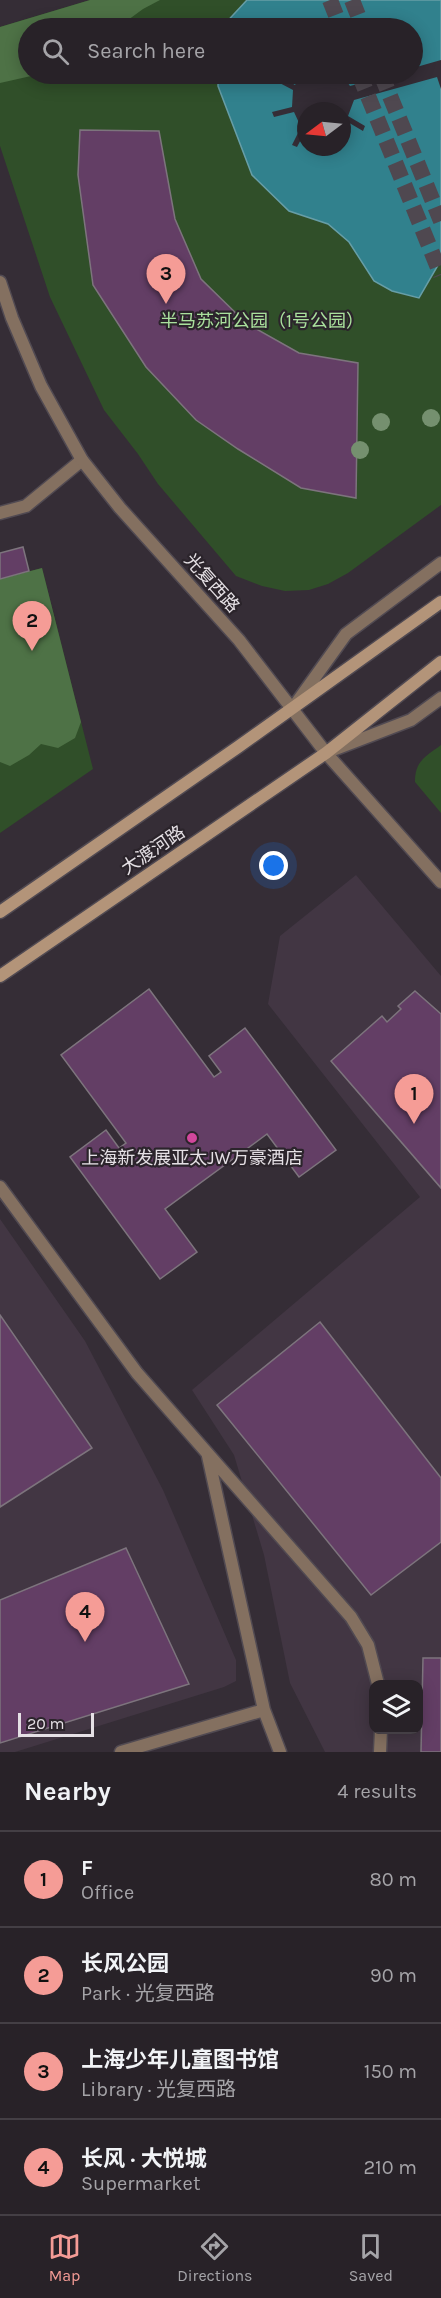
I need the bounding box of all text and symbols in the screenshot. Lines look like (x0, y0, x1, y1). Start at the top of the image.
search box (18, 18, 423, 84)
icon: search (39, 35, 72, 68)
text: Search here (87, 38, 205, 64)
north arrow (297, 102, 351, 156)
pin: 3 (146, 254, 186, 304)
park label: 半马苏河公园（1号公园） (160, 310, 364, 332)
street label: 光复西路 (180, 549, 244, 617)
pin: 2 (12, 602, 51, 651)
street label: 大渡河路 (117, 821, 189, 879)
your location (259, 851, 288, 880)
pin: 1 (394, 1074, 434, 1124)
marker: 上海新发展亚太JW万豪酒店 (185, 1131, 199, 1145)
place label: 上海新发展亚太JW万豪酒店 (81, 1147, 303, 1169)
pin: 4 (66, 1592, 104, 1642)
map controls (369, 1680, 423, 1734)
button: layers (369, 1680, 423, 1734)
scale bar (18, 1710, 94, 1738)
text: 20 m (27, 1714, 65, 1733)
text: Nearby (24, 1776, 111, 1807)
text: 4 results (337, 1780, 417, 1803)
text: F (81, 1855, 93, 1881)
text: 1 (40, 1868, 47, 1891)
text: 80 m (369, 1868, 417, 1891)
text: Office (81, 1881, 134, 1904)
text: 长风公园 (81, 1951, 169, 1977)
text: 2 (37, 1964, 50, 1987)
text: 90 m (370, 1964, 417, 1987)
text: Park · 光复西路 (81, 1982, 215, 2005)
text: 上海少年儿童图书馆 (81, 2047, 279, 2073)
text: 3 (37, 2060, 50, 2083)
text: 150 m (364, 2060, 417, 2083)
text: Library · 光复西路 (81, 2078, 236, 2101)
text: 长风 · 大悦城 (81, 2146, 207, 2172)
text: 4 (38, 2156, 49, 2179)
text: 210 m (363, 2156, 417, 2179)
text: Supermarket (81, 2172, 200, 2195)
tab: Map (48, 2230, 81, 2285)
tab: Directions (177, 2230, 252, 2285)
tab: Saved (349, 2230, 393, 2285)

